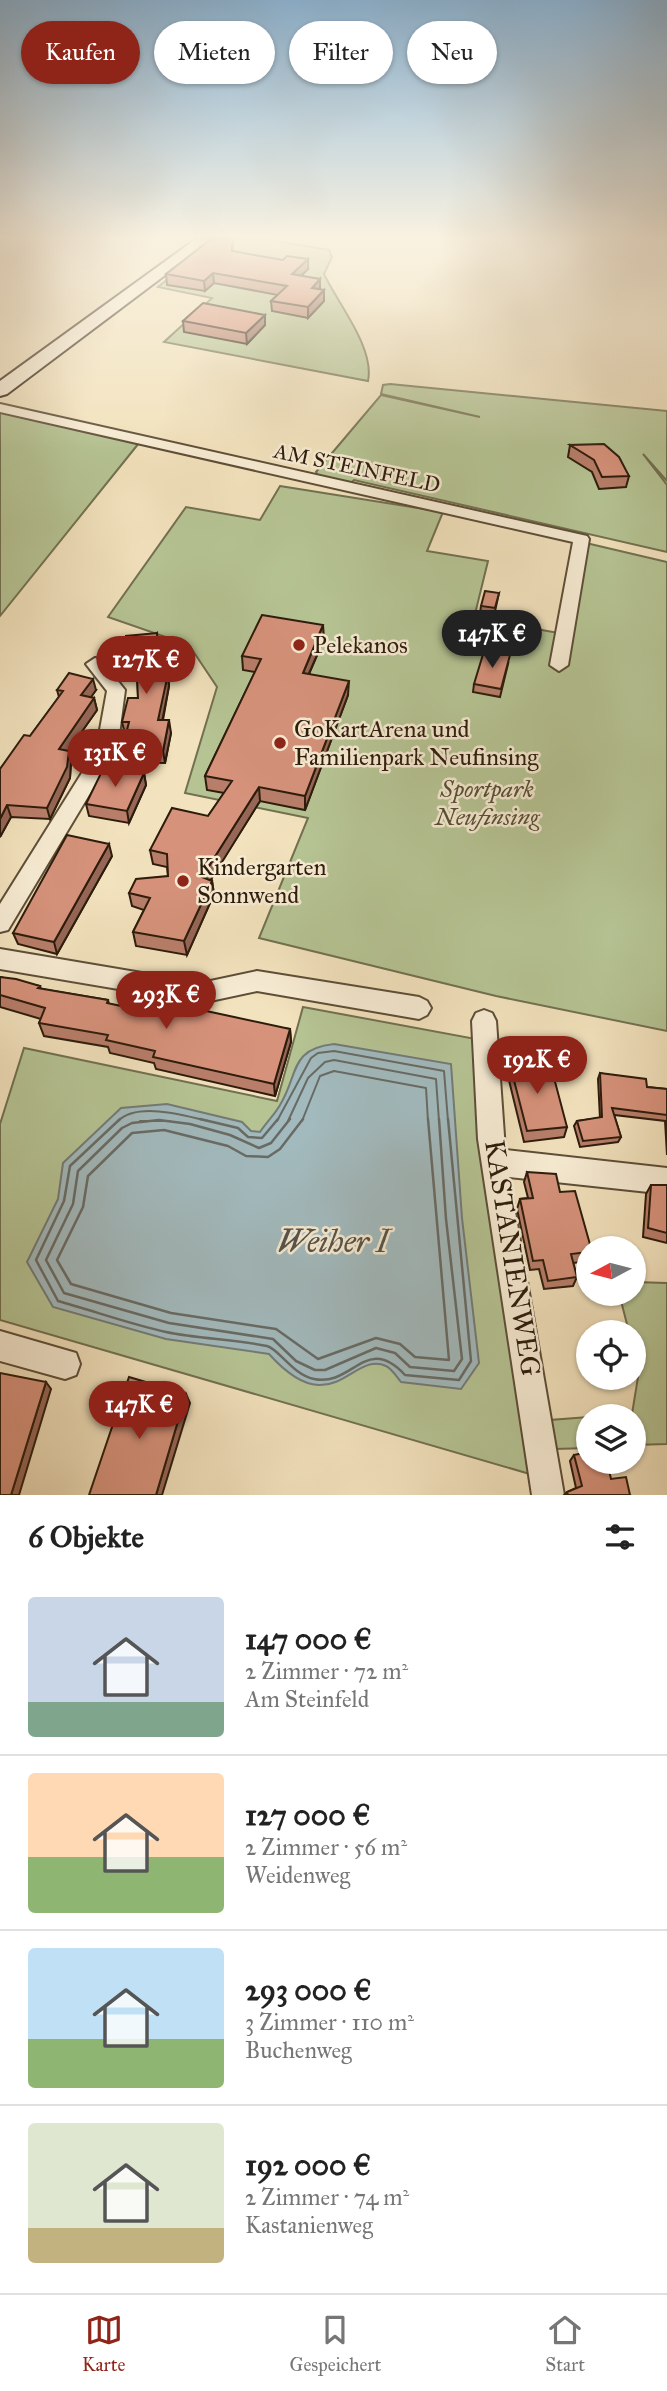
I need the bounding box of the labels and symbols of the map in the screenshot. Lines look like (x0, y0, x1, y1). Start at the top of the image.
street label: AM STEINFELD (270, 437, 443, 498)
pin: 147K € (435, 610, 549, 670)
place label: Pelekanos (313, 630, 408, 660)
pin: 127K € (89, 636, 203, 696)
marker: Pelekanos (291, 637, 307, 653)
place label: GoKartArena und Familienpark Neufinsing (294, 714, 539, 772)
pin: 131K € (58, 730, 172, 789)
marker: GoKartArena und Familienpark Neufinsing (272, 735, 288, 751)
park label: Sportpark Neufinsing (433, 774, 541, 832)
place label: Kindergarten Sonnwend (197, 852, 326, 910)
marker: Kindergarten Sonnwend (175, 873, 191, 889)
pin: 293K € (109, 972, 223, 1031)
pin: 192K € (480, 1036, 594, 1096)
street label: KASTANIENWEG (477, 1137, 549, 1379)
water label: Weiher I (277, 1222, 393, 1261)
north arrow (576, 1236, 646, 1306)
pin: 147K € (82, 1382, 196, 1441)

